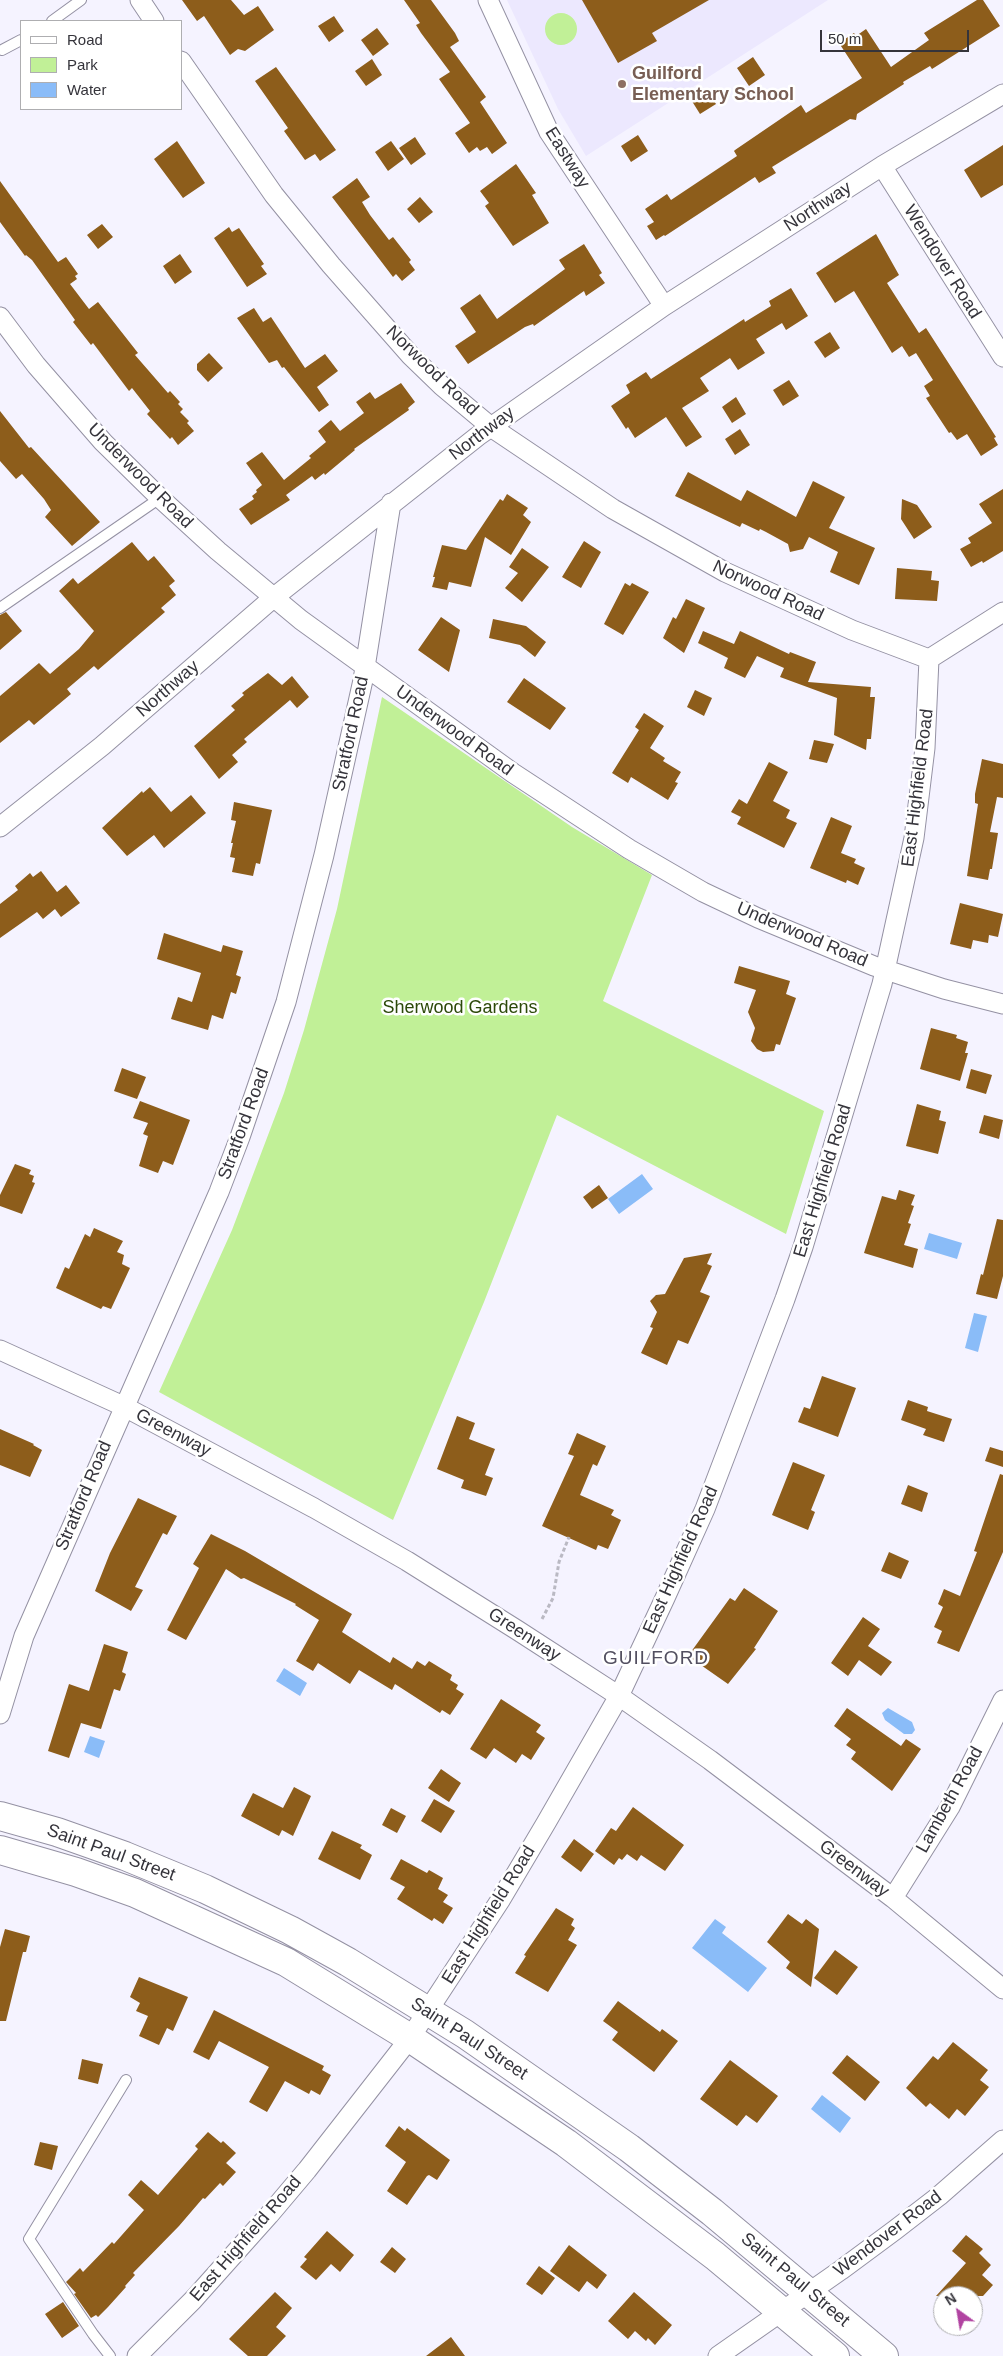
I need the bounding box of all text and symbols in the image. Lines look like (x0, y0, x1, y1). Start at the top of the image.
legend (20, 20, 182, 110)
scale bar (823, 20, 972, 52)
text: 50 m (828, 30, 861, 47)
text: Road (67, 31, 103, 48)
text: Park (67, 56, 98, 73)
place label: Guilford Elementary School (632, 63, 794, 106)
marker: Guilford Elementary School (616, 78, 628, 90)
text: Water (67, 81, 106, 98)
street label: Eastway (540, 123, 594, 193)
street label: Northway (780, 177, 856, 237)
street label: Wendover Road (898, 201, 986, 323)
street label: Norwood Road (381, 322, 483, 420)
street label: Northway (445, 402, 519, 466)
street label: Underwood Road (83, 419, 197, 533)
street label: Norwood Road (709, 556, 827, 626)
street label: Northway (132, 656, 204, 722)
street label: Stratford Road (328, 675, 374, 793)
street label: Underwood Road (391, 681, 517, 781)
street label: East Highfield Road (898, 708, 938, 868)
street label: Underwood Road (733, 898, 871, 972)
park label: Sherwood Gardens (382, 997, 538, 1019)
street label: Stratford Road (214, 1065, 274, 1183)
street label: East Highfield Road (789, 1102, 857, 1260)
street label: Greenway (132, 1404, 214, 1462)
street label: Stratford Road (51, 1438, 117, 1554)
street label: East Highfield Road (639, 1483, 723, 1637)
street label: Greenway (484, 1604, 564, 1666)
district label: GUILFORD (602, 1648, 710, 1670)
street label: Lambeth Road (912, 1743, 988, 1857)
street label: Saint Paul Street (44, 1820, 178, 1886)
street label: Greenway (815, 1836, 893, 1902)
street label: East Highfield Road (438, 1842, 540, 1988)
street label: Saint Paul Street (406, 1993, 532, 2085)
street label: East Highfield Road (186, 2172, 306, 2306)
street label: Wendover Road (830, 2186, 946, 2282)
street label: Saint Paul Street (736, 2228, 854, 2332)
north arrow (933, 2286, 983, 2336)
text: N (942, 2290, 959, 2309)

